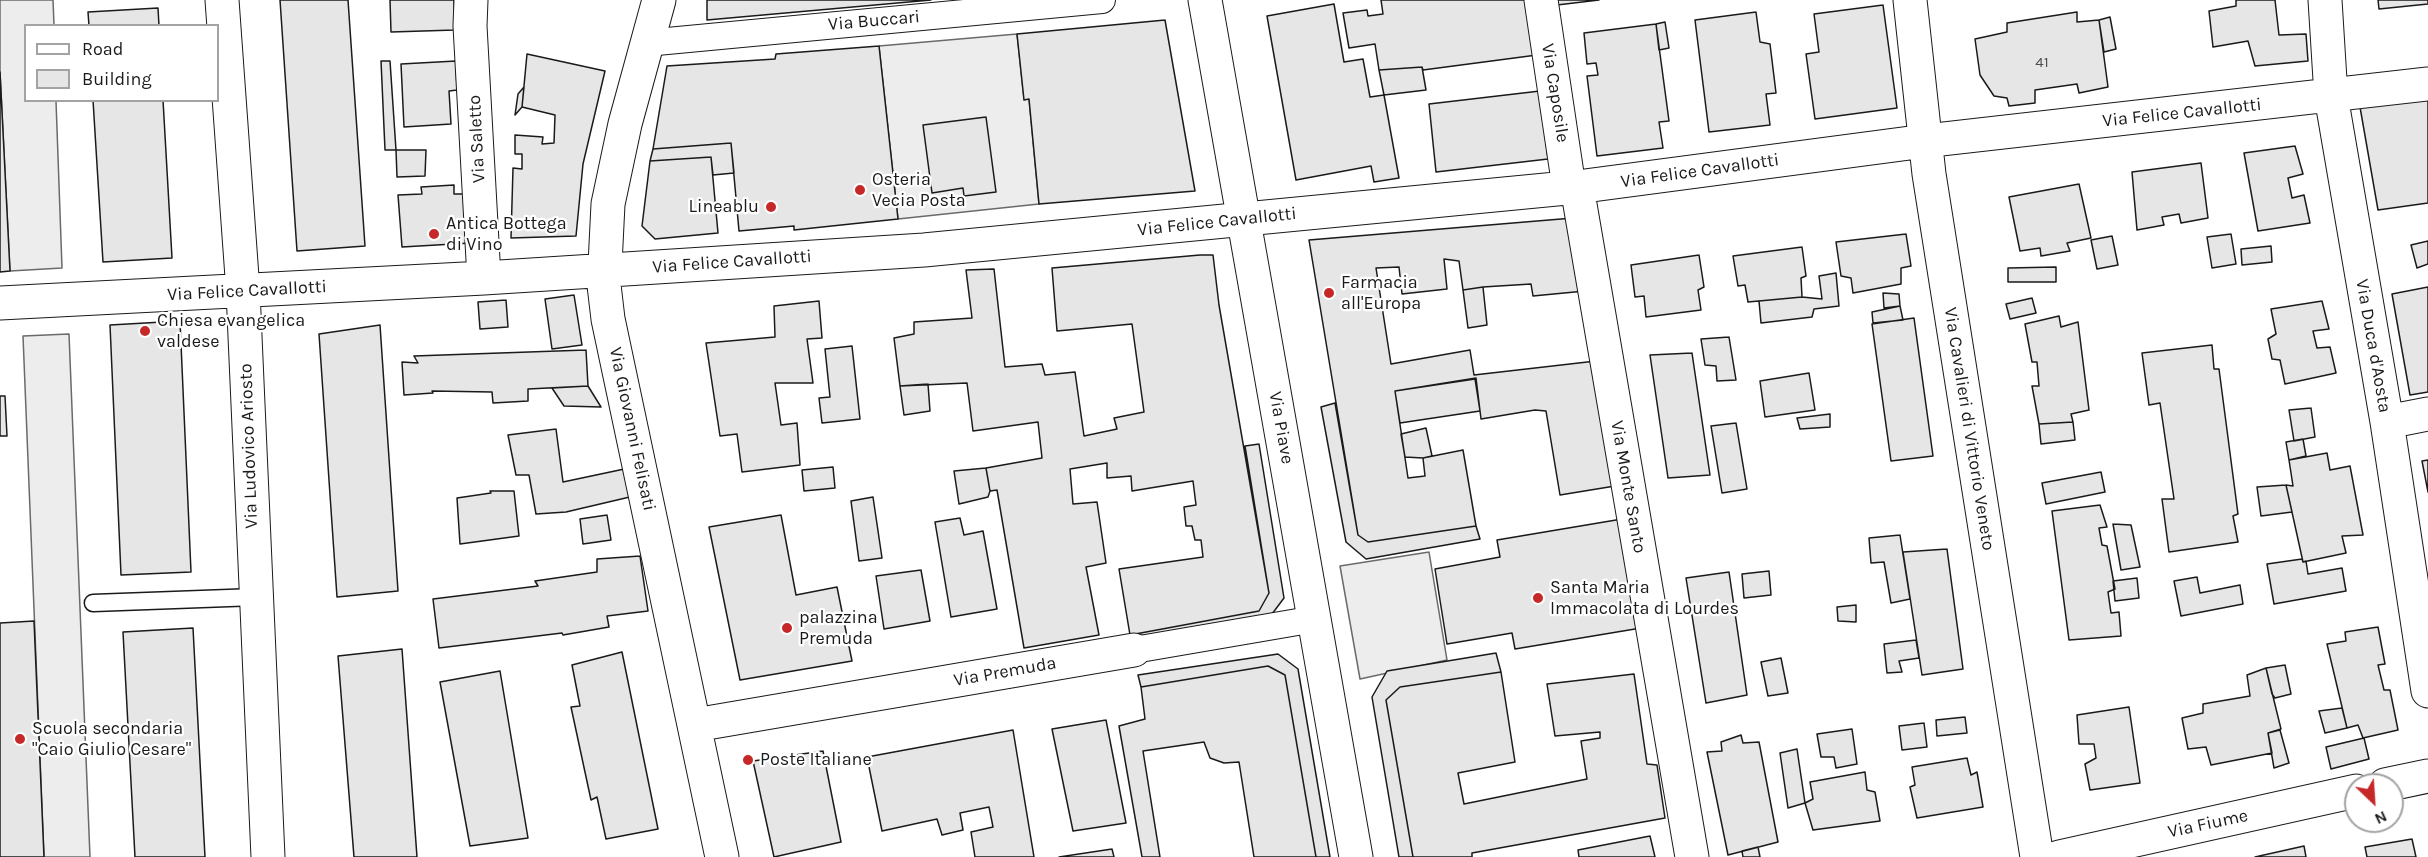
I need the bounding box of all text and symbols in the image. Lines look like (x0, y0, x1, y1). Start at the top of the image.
street label: Via Buccari (827, 6, 921, 36)
legend (24, 24, 219, 102)
text: Road (82, 38, 123, 60)
street label: Via Caposile (1537, 42, 1573, 144)
house number: 41 (2035, 54, 2049, 72)
text: Building (82, 68, 152, 90)
street label: Via Saletto (464, 94, 490, 184)
street label: Via Felice Cavallotti (2101, 94, 2263, 132)
street label: Via Felice Cavallotti (1619, 149, 1781, 193)
place label: Osteria Vecia Posta (872, 169, 966, 212)
marker: Osteria Vecia Posta (853, 183, 867, 197)
place label: Lineablu (689, 196, 759, 218)
marker: Lineablu (764, 200, 778, 214)
street label: Via Felice Cavallotti (1136, 203, 1298, 241)
place label: Antica Bottega di Vino (446, 213, 567, 256)
marker: Antica Bottega di Vino (427, 227, 441, 241)
street label: Via Felice Cavallotti (652, 246, 812, 278)
place label: Farmacia all'Europa (1341, 272, 1421, 314)
street label: Via Felice Cavallotti (167, 276, 327, 306)
street label: Via Duca d'Aosta (2351, 277, 2395, 415)
marker: Farmacia all'Europa (1322, 286, 1336, 300)
street label: Via Cavalieri di Vittorio Veneto (1939, 306, 1999, 552)
place label: Chiesa evangelica valdese (157, 310, 305, 352)
marker: Chiesa evangelica valdese (138, 324, 152, 338)
street label: Via Giovanni Felisati (604, 345, 660, 513)
street label: Via Ludovico Ariosto (235, 363, 263, 529)
street label: Via Piave (1264, 390, 1298, 466)
street label: Via Monte Santo (1606, 419, 1650, 555)
place label: Santa Maria Immacolata di Lourdes (1550, 577, 1739, 620)
marker: Santa Maria Immacolata di Lourdes (1531, 591, 1545, 605)
place label: palazzina Premuda (799, 607, 878, 650)
marker: palazzina Premuda (780, 621, 794, 635)
street label: Via Premuda (952, 652, 1058, 692)
place label: Scuola secondaria "Caio Giulio Cesare" (32, 718, 191, 760)
marker: Scuola secondaria "Caio Giulio Cesare" (13, 732, 27, 746)
place label: Poste Italiane (760, 749, 872, 771)
marker: Poste Italiane (741, 753, 755, 767)
north arrow (2344, 773, 2404, 833)
street label: Via Fiume (2166, 805, 2250, 843)
text: N (2372, 807, 2390, 829)

